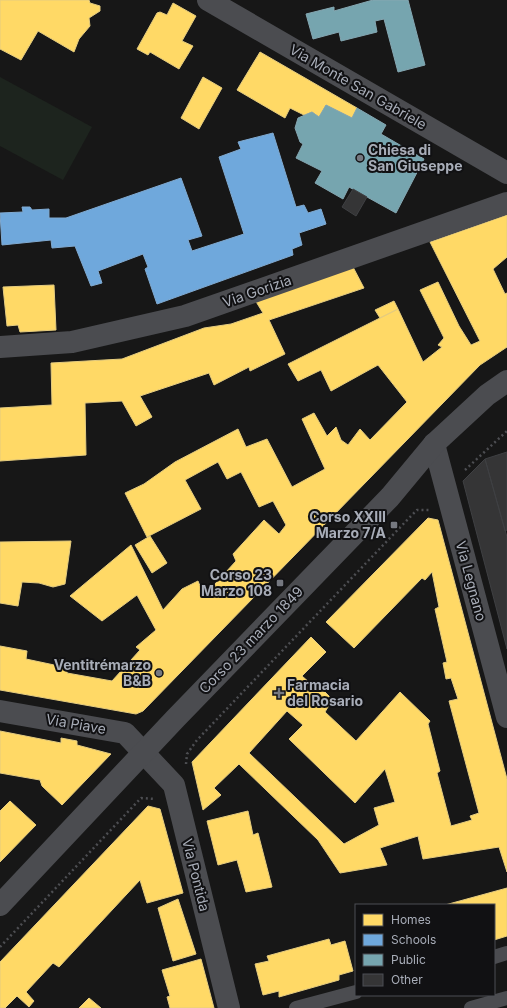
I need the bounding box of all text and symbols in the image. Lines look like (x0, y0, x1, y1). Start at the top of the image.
street label: Via Monte San Gabriele (287, 40, 430, 133)
place label: Chiesa di San Giuseppe (368, 141, 463, 174)
marker: Chiesa di San Giuseppe (355, 153, 365, 163)
street label: Via Gorizia (220, 271, 293, 310)
place label: Corso XXIII Marzo 7/A (309, 508, 387, 541)
marker: Corso XXIII Marzo 7/A (389, 520, 399, 530)
street label: Via Legnano (453, 539, 490, 623)
place label: Corso 23 Marzo 108 (201, 566, 272, 599)
marker: Corso 23 Marzo 108 (275, 578, 285, 588)
street label: Corso 23 marzo 1849 (195, 583, 306, 697)
place label: Ventitrémarzo B&B (54, 656, 151, 689)
marker: Ventitrémarzo B&B (154, 668, 164, 678)
place label: Farmacia del Rosario (287, 676, 363, 709)
marker: Farmacia del Rosario (274, 688, 284, 698)
street label: Via Piave (45, 710, 107, 737)
street label: Via Pontida (179, 837, 214, 913)
legend (355, 904, 495, 996)
text: Homes (391, 912, 431, 927)
text: Schools (391, 932, 436, 947)
text: Public (391, 952, 426, 967)
text: Other (391, 972, 423, 987)

